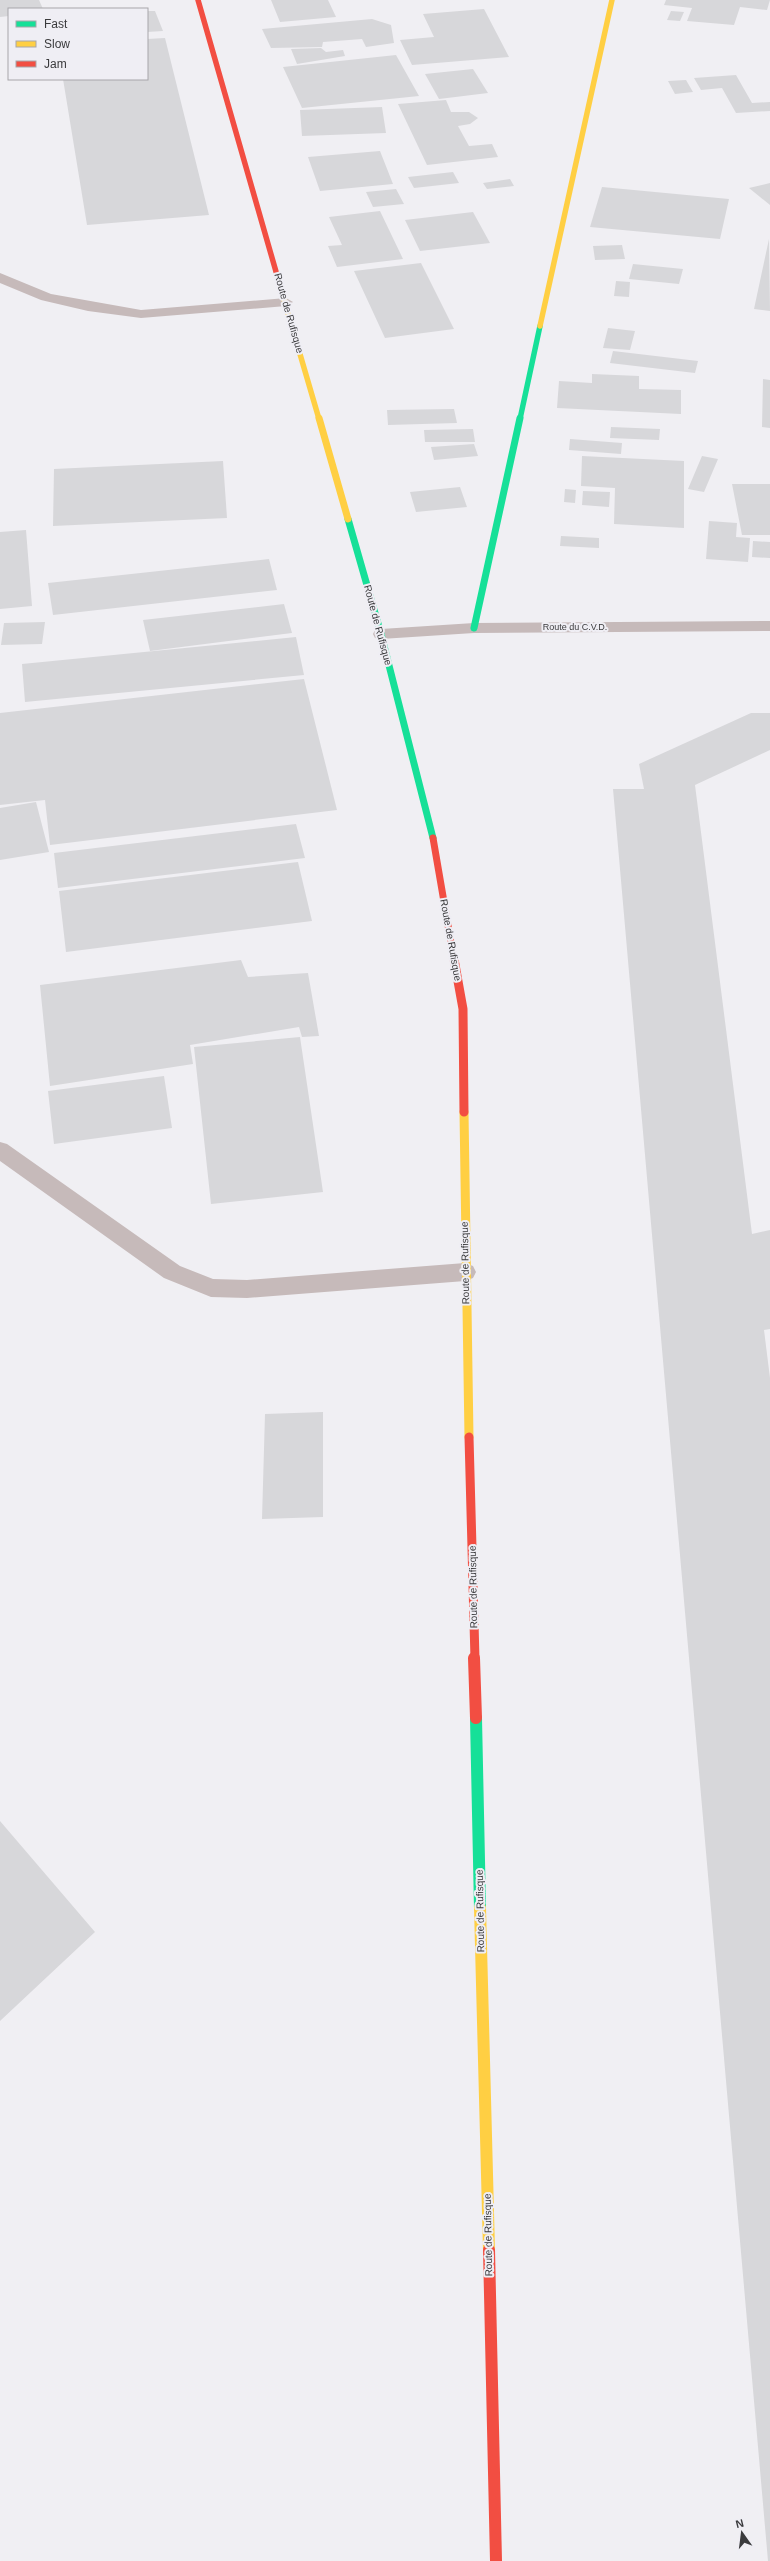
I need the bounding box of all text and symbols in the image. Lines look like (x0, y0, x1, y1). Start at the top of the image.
legend (8, 8, 148, 80)
text: Fast (44, 17, 68, 31)
text: Slow (44, 37, 70, 51)
text: Jam (44, 57, 67, 71)
street label: Route de Rufisque (272, 272, 306, 355)
street label: Route de Rufisque (362, 584, 394, 667)
street label: Route du C.V.D. (543, 622, 607, 632)
street label: Route de Rufisque (438, 898, 464, 982)
street label: Route de Rufisque (459, 1221, 471, 1305)
street label: Route de Rufisque (467, 1545, 479, 1629)
street label: Route de Rufisque (474, 1869, 486, 1953)
street label: Route de Rufisque (482, 2193, 494, 2277)
north arrow (722, 2513, 762, 2553)
text: N (734, 2517, 745, 2530)

